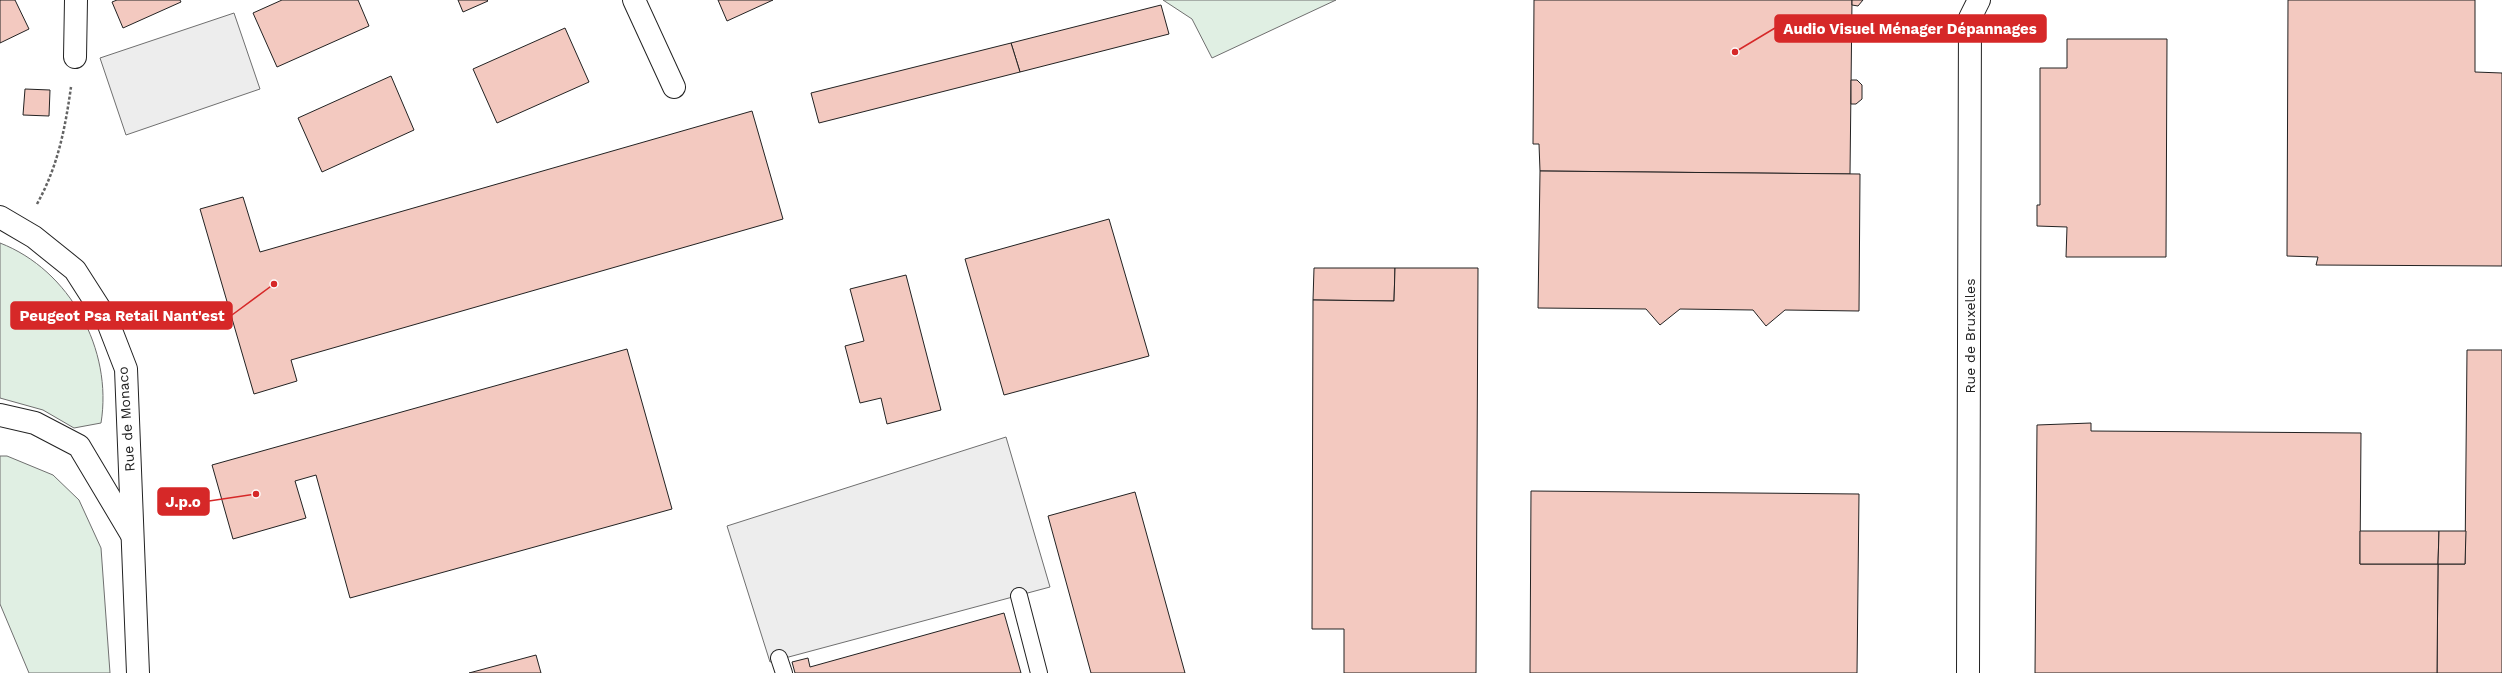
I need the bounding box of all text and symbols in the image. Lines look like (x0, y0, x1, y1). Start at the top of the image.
callout: Audio Visuel Ménager Dépannages (1775, 15, 2046, 42)
text: Audio Visuel Ménager Dépannages (1783, 20, 2037, 38)
street label: Rue de Bruxelles (1962, 278, 1978, 394)
callout: Peugeot Psa Retail Nant'est (11, 302, 232, 329)
text: Peugeot Psa Retail Nant'est (19, 307, 225, 325)
street label: Rue de Monaco (114, 366, 138, 472)
callout: J.p.o (158, 488, 209, 515)
text: J.p.o (165, 493, 201, 511)

